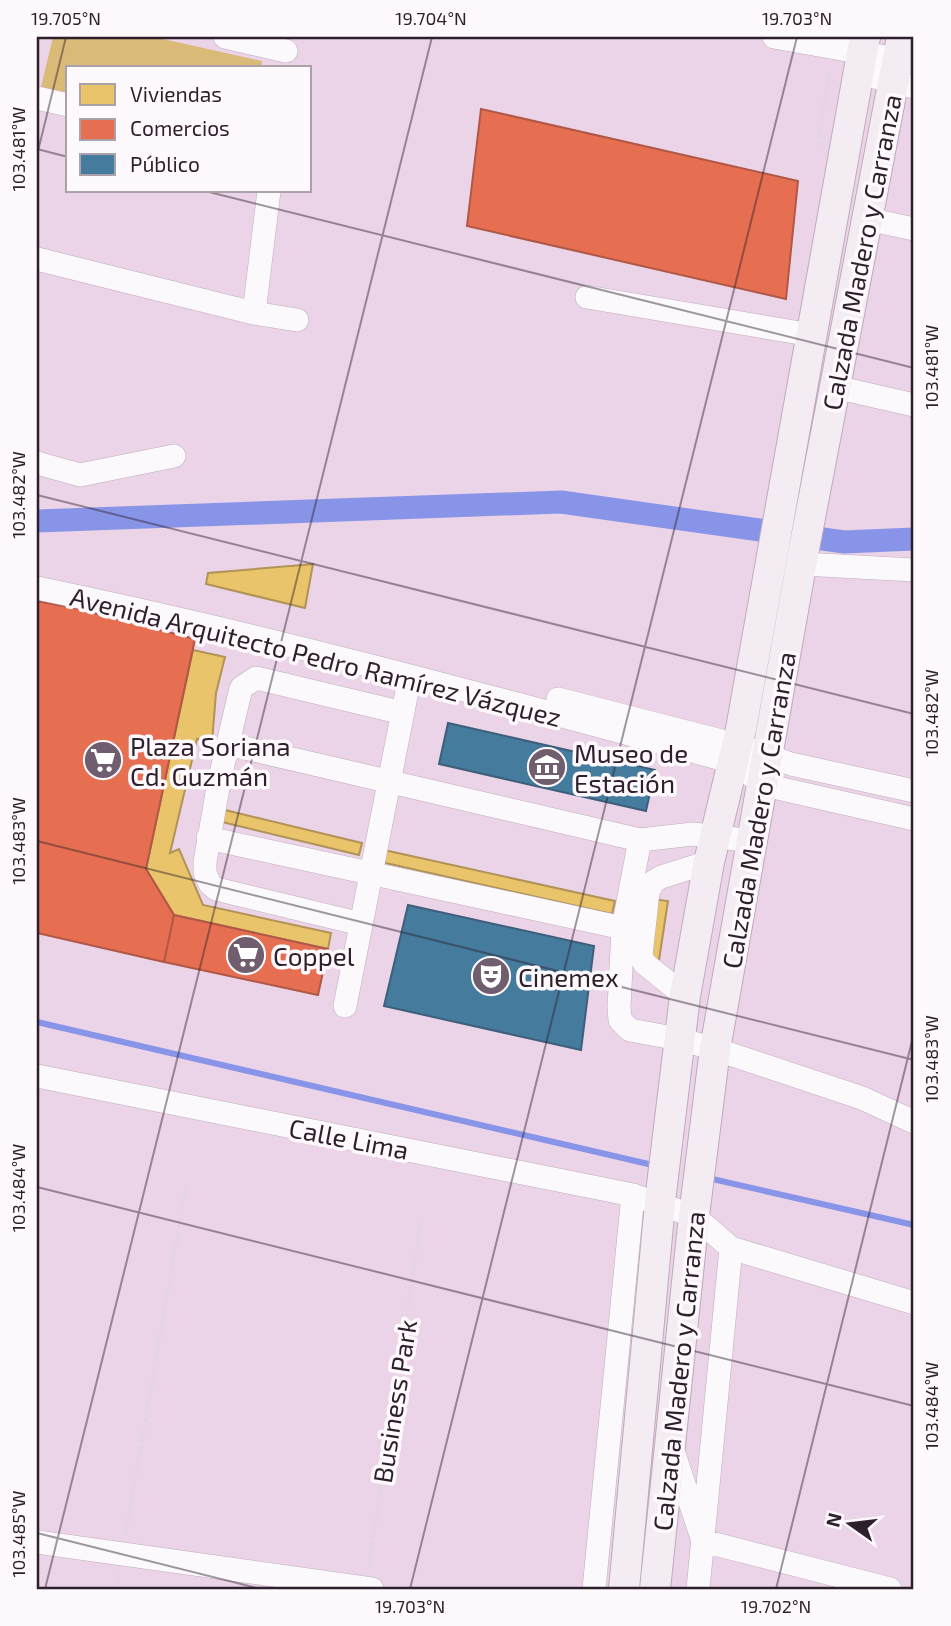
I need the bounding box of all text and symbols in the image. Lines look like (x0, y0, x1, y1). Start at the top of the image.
text: 19.705°N (31, 7, 101, 29)
text: 19.704°N (395, 7, 467, 29)
text: 19.703°N (762, 7, 832, 29)
legend (66, 66, 312, 192)
text: Viviendas (130, 81, 222, 106)
street label: Calzada Madero y Carranza (815, 91, 907, 413)
text: 103.481°W (7, 107, 29, 191)
text: Comercios (130, 115, 230, 140)
text: Público (130, 151, 200, 176)
text: 103.481°W (920, 325, 942, 409)
text: 103.482°W (7, 451, 29, 539)
street label: Avenida Arquitecto Pedro Ramírez Vázquez (67, 580, 565, 732)
street label: Calzada Madero y Carranza (715, 649, 801, 971)
text: 103.482°W (920, 669, 942, 757)
place label: Plaza Soriana Cd. Guzmán (130, 730, 291, 791)
place label: Museo de Estación (574, 737, 688, 798)
supermarket icon: Plaza Soriana Cd. Guzmán (82, 739, 124, 781)
museum icon: Museo de Estación (526, 746, 568, 788)
text: 103.483°W (7, 797, 29, 885)
supermarket icon: Coppel (225, 934, 267, 976)
place label: Coppel (273, 940, 355, 971)
theatre icon: Cinemex (470, 955, 512, 997)
place label: Cinemex (518, 961, 619, 992)
text: 103.483°W (920, 1015, 942, 1103)
street label: Calle Lima (287, 1111, 411, 1165)
text: 103.484°W (7, 1144, 29, 1232)
street label: Calzada Madero y Carranza (646, 1210, 710, 1532)
street label: Business Park (366, 1317, 422, 1485)
text: 103.484°W (920, 1362, 942, 1450)
text: 103.485°W (7, 1490, 29, 1578)
north arrow (814, 1490, 884, 1560)
text: N (820, 1510, 846, 1529)
text: 19.703°N (375, 1595, 445, 1617)
text: 19.702°N (741, 1595, 811, 1617)

